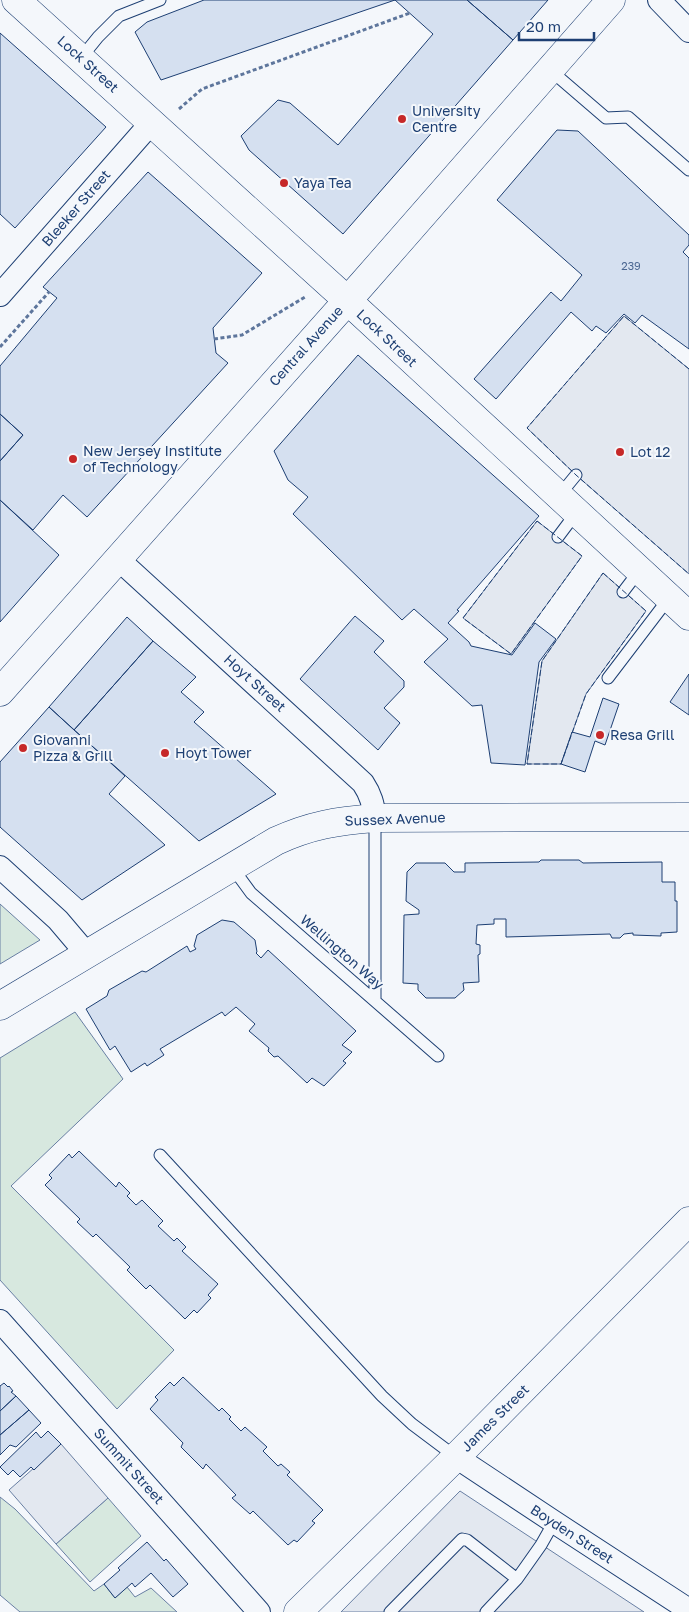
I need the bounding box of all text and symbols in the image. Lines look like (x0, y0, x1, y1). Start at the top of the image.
scale bar (519, 10, 594, 42)
text: 20 m (526, 17, 561, 35)
street label: Lock Street (54, 32, 123, 96)
place label: University Centre (412, 102, 481, 135)
marker: University Centre (396, 113, 408, 125)
street label: Bleeker Street (38, 166, 114, 250)
place label: Yaya Tea (294, 174, 352, 191)
marker: Yaya Tea (278, 177, 290, 189)
house number: 239 (621, 259, 641, 272)
street label: Central Avenue (265, 302, 346, 389)
street label: Lock Street (353, 305, 421, 370)
place label: New Jersey Institute of Technology (83, 442, 222, 475)
place label: Lot 12 (630, 443, 670, 460)
marker: Lot 12 (614, 446, 626, 458)
marker: New Jersey Institute of Technology (67, 453, 79, 465)
street label: Hoyt Street (221, 650, 290, 715)
place label: Resa Grill (610, 726, 674, 743)
marker: Resa Grill (594, 729, 606, 741)
place label: Giovanni Pizza & Grill (33, 731, 113, 764)
marker: Giovanni Pizza & Grill (17, 742, 29, 754)
place label: Hoyt Tower (175, 744, 252, 761)
marker: Hoyt Tower (159, 747, 171, 759)
street label: Sussex Avenue (344, 808, 446, 829)
street label: Wellington Way (297, 911, 388, 993)
street label: James Street (457, 1380, 532, 1455)
street label: Summit Street (91, 1424, 168, 1507)
street label: Boyden Street (528, 1500, 617, 1567)

